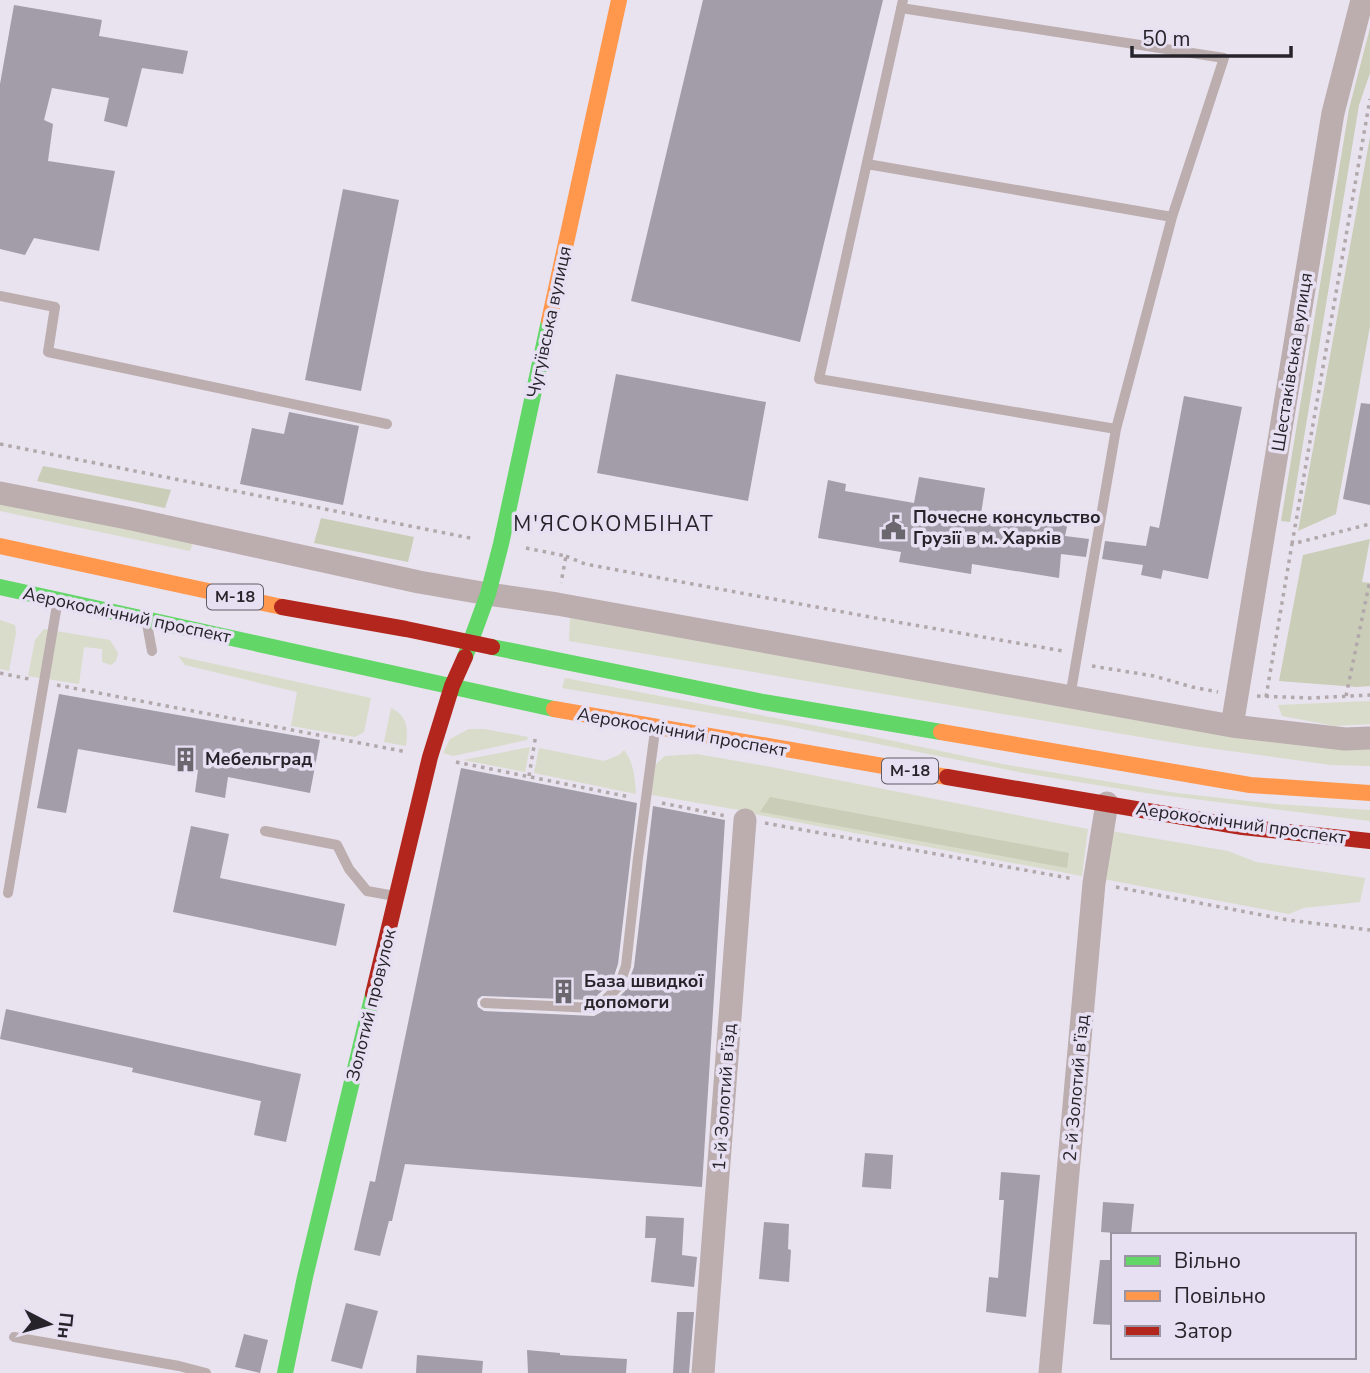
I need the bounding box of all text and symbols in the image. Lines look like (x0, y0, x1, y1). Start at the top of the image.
scale bar (1132, 14, 1291, 58)
text: 50 m (1142, 25, 1191, 53)
street label: Чугуївська вулиця (521, 244, 577, 400)
street label: Шестаківська вулиця (1266, 271, 1318, 453)
place label: Почесне консульство Грузії в м. Харків (913, 505, 1101, 550)
district label: М'ЯСОКОМБІНАТ (513, 510, 715, 538)
public building icon: Почесне консульство Грузії в м. Харків (879, 513, 907, 541)
street label: Аерокосмічний проспект (21, 581, 233, 649)
road number: М-18 (207, 584, 263, 610)
street label: Аерокосмічний проспект (576, 702, 788, 762)
building icon: Мебельград (171, 745, 199, 773)
place label: Мебельград (205, 747, 312, 771)
road number: М-18 (882, 758, 938, 784)
street label: Аерокосмічний проспект (1134, 796, 1348, 850)
street label: Золотий провулок (341, 926, 402, 1083)
place label: База швидкої допомоги (584, 969, 704, 1014)
building icon: База швидкої допомоги (550, 977, 578, 1005)
street label: 2-й Золотий в’їзд (1058, 1013, 1094, 1162)
street label: 1-й Золотий в’їзд (707, 1022, 741, 1171)
legend (1111, 1233, 1356, 1359)
text: Вільно (1174, 1247, 1241, 1275)
text: Повільно (1174, 1282, 1266, 1310)
north arrow (14, 1289, 84, 1359)
text: Пн (51, 1311, 79, 1340)
text: Затор (1174, 1317, 1232, 1345)

